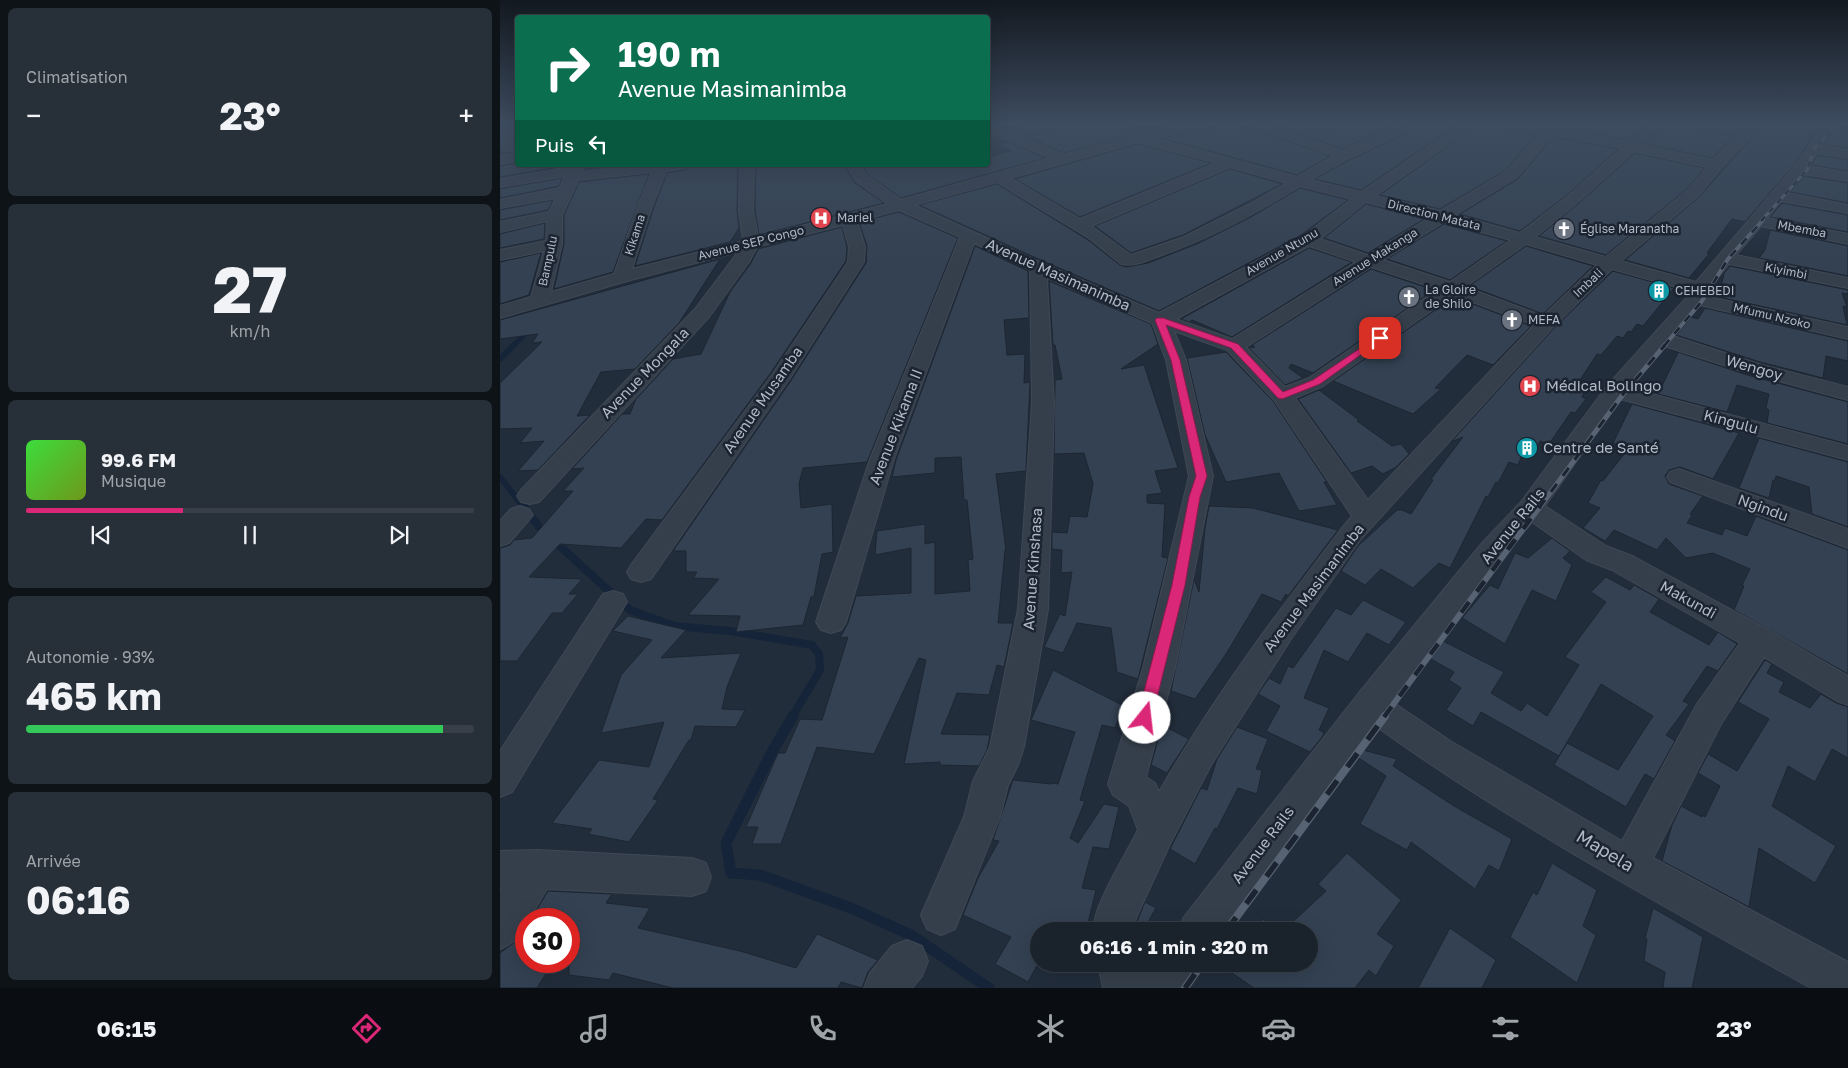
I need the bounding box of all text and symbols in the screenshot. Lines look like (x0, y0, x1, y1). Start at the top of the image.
text: 190 m (618, 33, 720, 75)
icon: right (535, 35, 600, 100)
text: Climatisation (26, 67, 128, 87)
text: Avenue Masimanimba (618, 75, 847, 102)
text: 23° (219, 93, 281, 138)
text: − (26, 99, 41, 132)
text: + (459, 99, 474, 132)
icon: left (584, 130, 612, 158)
text: Puis (535, 133, 574, 156)
street label: Direction Matata (1386, 196, 1482, 233)
hospital icon: Mariel (809, 206, 833, 230)
place label: Mariel (837, 210, 873, 225)
street label: Kikama (621, 212, 648, 257)
street label: Mbemba (1776, 216, 1828, 241)
church icon: Église Maranatha (1552, 217, 1576, 241)
place label: Église Maranatha (1580, 221, 1679, 236)
street label: Avenue SEP Congo (696, 222, 805, 263)
street label: Avenue Makanga (1329, 224, 1420, 289)
street label: Avenue Ntunu (1243, 225, 1321, 278)
street label: Bampulu (535, 234, 560, 287)
street label: Avenue Masimanimba (983, 234, 1133, 314)
text: 27 (212, 249, 288, 327)
street label: Kiyimbi (1764, 259, 1808, 282)
street label: Imbali (1570, 265, 1606, 300)
building icon: CEHEBEDI (1647, 279, 1671, 303)
place label: La Gloire de Shilo (1425, 282, 1476, 311)
place label: CEHEBEDI (1675, 283, 1734, 298)
church icon: La Gloire de Shilo (1397, 285, 1421, 309)
street label: Mfumu Nzoko (1732, 299, 1812, 332)
church icon: MEFA (1500, 308, 1524, 332)
place label: MEFA (1528, 312, 1560, 327)
pin (1359, 317, 1401, 359)
text: km/h (230, 321, 270, 341)
street label: Avenue Mongala (597, 323, 692, 421)
icon: arrive (1366, 324, 1394, 352)
street label: Avenue Musamba (719, 343, 806, 456)
street label: Wengoy (1724, 350, 1785, 384)
street label: Avenue Kikama II (865, 366, 925, 487)
hospital icon: Médical Bolingo (1518, 374, 1542, 398)
place label: Médical Bolingo (1546, 376, 1661, 394)
street label: Kingulu (1702, 405, 1761, 437)
building icon: Centre de Santé (1515, 436, 1539, 460)
place label: Centre de Santé (1543, 438, 1659, 456)
text: 99.6 FM (101, 448, 176, 471)
text: Musique (101, 471, 166, 491)
street label: Avenue Rails (1476, 484, 1548, 567)
street label: Ngindu (1736, 490, 1791, 524)
street label: Avenue Kinshasa (1019, 507, 1045, 631)
street label: Avenue Masimanimba (1259, 520, 1367, 655)
icon: previous (87, 521, 115, 549)
icon: pause (236, 521, 264, 549)
icon: next (385, 521, 413, 549)
street label: Makundi (1657, 576, 1720, 622)
text: Autonomie · 93% (26, 647, 155, 667)
text: 465 km (26, 673, 162, 718)
position arrow (1118, 691, 1170, 743)
street label: Avenue Rails (1227, 802, 1297, 887)
street label: Mapela (1573, 824, 1638, 876)
text: Arrivée (26, 851, 81, 871)
text: 06:16 (26, 877, 131, 922)
speed limit sign: 30 (515, 908, 580, 973)
text: 06:16 · 1 min · 320 m (1080, 935, 1268, 958)
icon: directions (349, 1011, 384, 1046)
icon: music (577, 1011, 612, 1046)
icon: phone (805, 1011, 840, 1046)
icon: climate (1033, 1011, 1068, 1046)
icon: car (1261, 1011, 1296, 1046)
icon: filters (1488, 1011, 1523, 1046)
text: 06:15 (96, 1015, 156, 1042)
text: 23° (1716, 1015, 1752, 1042)

